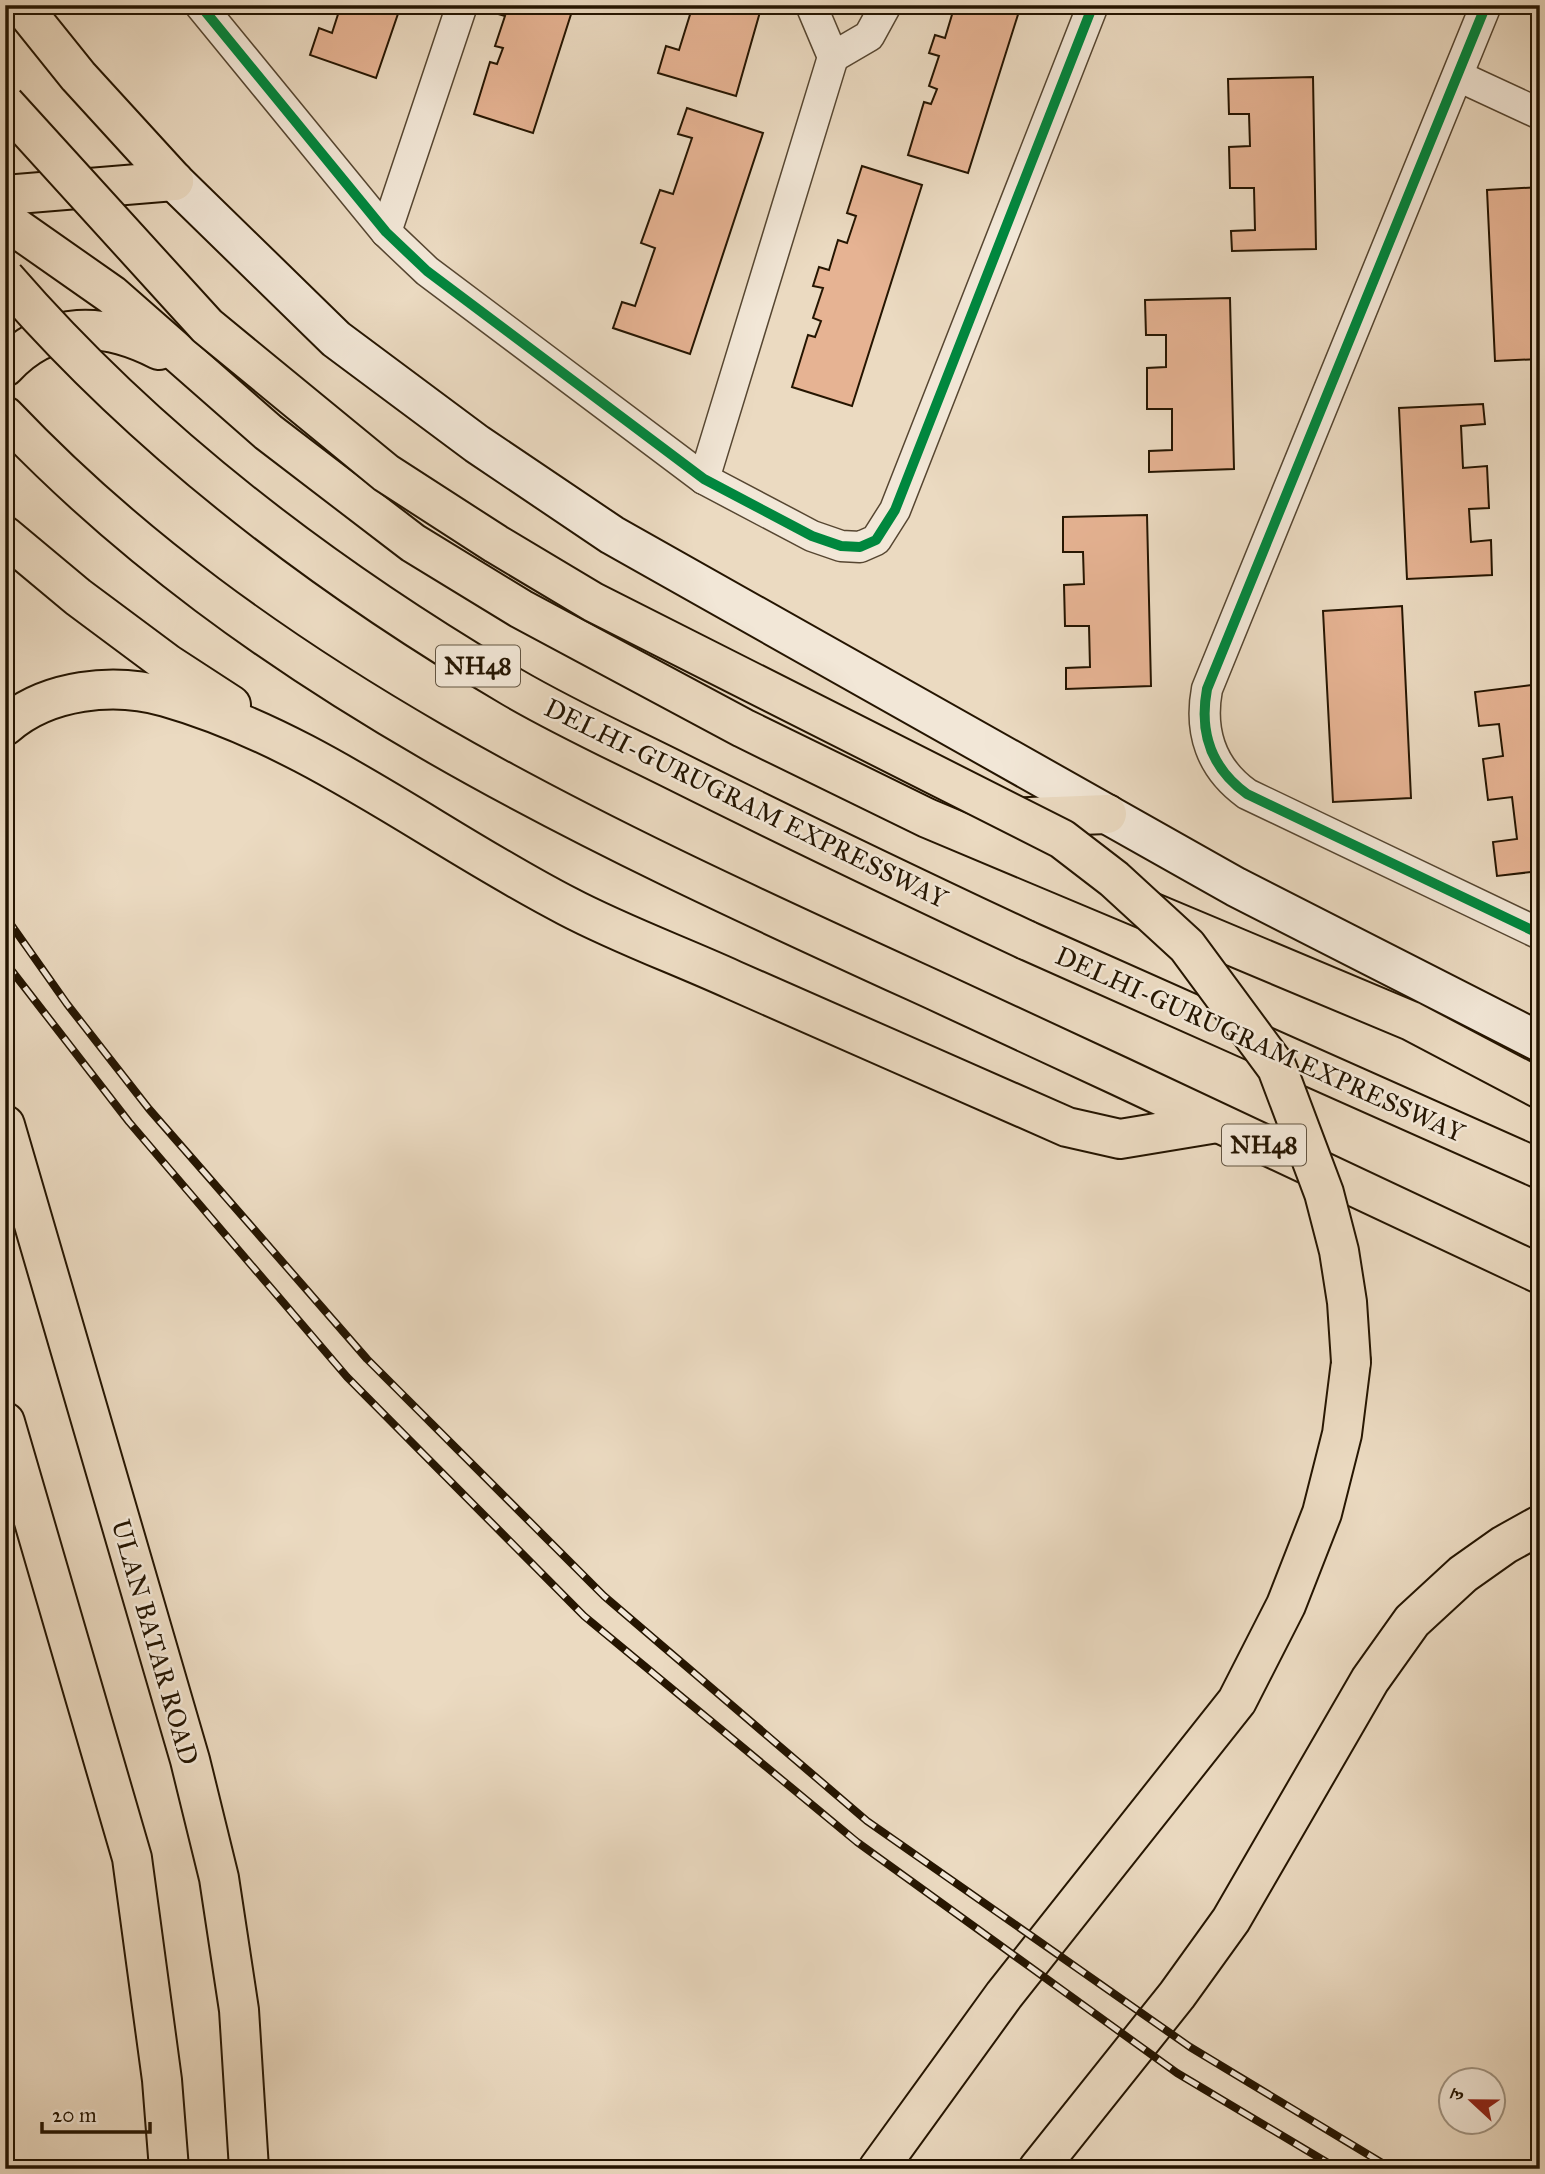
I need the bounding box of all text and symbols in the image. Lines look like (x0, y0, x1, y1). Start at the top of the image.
road number: NH48 (436, 646, 520, 686)
street label: DELHI-GURUGRAM EXPRESSWAY (539, 691, 954, 915)
street label: DELHI-GURUGRAM EXPRESSWAY (1051, 939, 1471, 1150)
road number: NH48 (1222, 1125, 1306, 1166)
street label: ULAN BATAR ROAD (105, 1516, 205, 1768)
north arrow (1436, 2066, 1506, 2136)
text: उ (1443, 2085, 1470, 2105)
scale bar (42, 2090, 150, 2134)
text: 20 m (52, 2102, 97, 2128)

